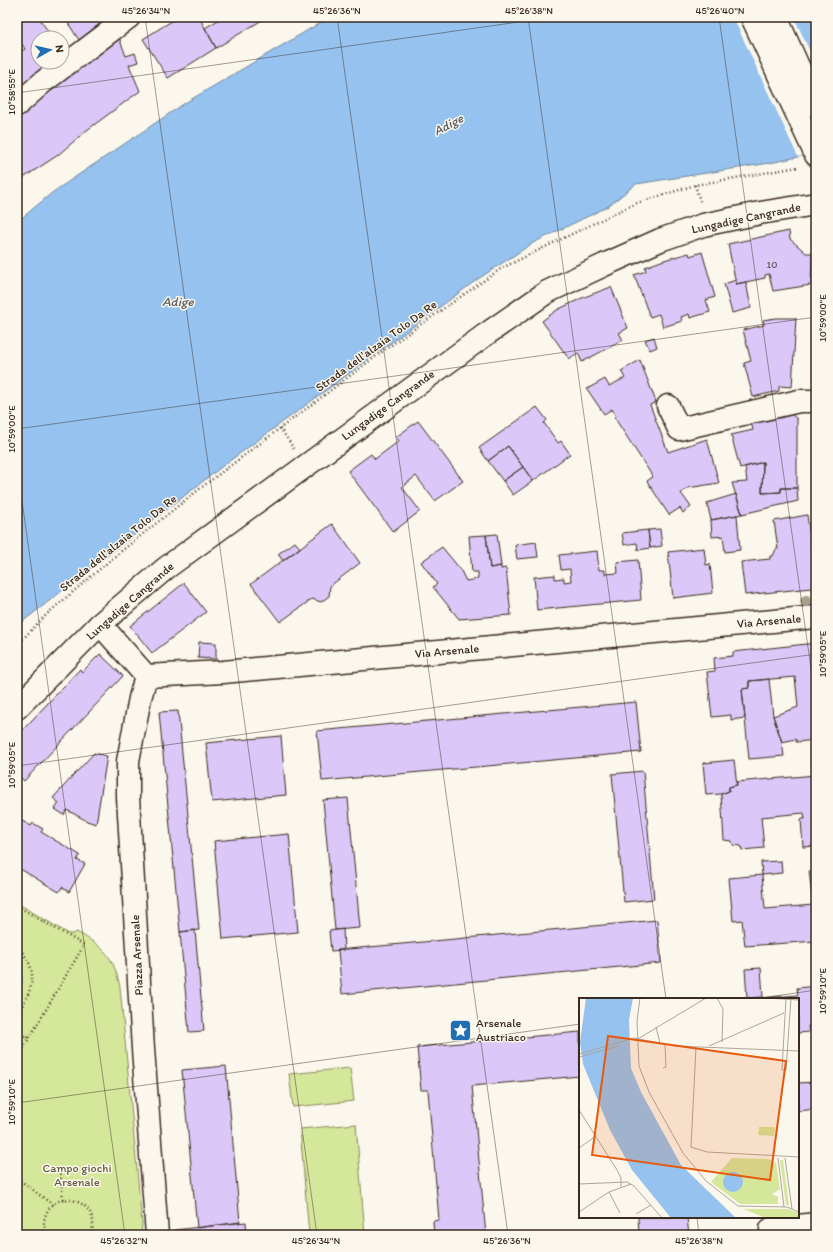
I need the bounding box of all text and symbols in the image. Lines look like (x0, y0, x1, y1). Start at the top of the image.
text: 45°26'34"N (122, 4, 170, 17)
text: 45°26'36"N (313, 4, 361, 17)
text: 45°26'38"N (505, 4, 553, 17)
text: 45°26'40"N (695, 4, 745, 17)
north arrow (30, 30, 70, 70)
text: N (52, 44, 66, 53)
text: 10°58'55"E (5, 69, 18, 115)
water label: Adige (431, 110, 466, 138)
street label: Lungadige Cangrande (690, 200, 802, 236)
house number: 10 (767, 258, 777, 271)
water label: Adige (162, 294, 195, 309)
text: 10°59'00"E (816, 294, 829, 342)
street label: Strada dell'alzaia Tolo Da Re (313, 297, 440, 395)
street label: Lungadige Cangrande (339, 366, 437, 443)
text: 10°59'00"E (5, 405, 18, 453)
street label: Strada dell'alzaia Tolo Da Re (57, 491, 179, 594)
street label: Lungadige Cangrande (83, 559, 177, 643)
street label: Via Arsenale (736, 611, 802, 631)
text: 10°59'05"E (816, 630, 829, 677)
street label: Via Arsenale (414, 641, 480, 661)
text: 10°59'05"E (5, 741, 18, 788)
street label: Piazza Arsenale (128, 914, 146, 996)
text: 10°59'10"E (816, 967, 829, 1014)
inset map (579, 998, 799, 1218)
place label: Arsenale Austriaco (476, 1016, 526, 1044)
place icon: Arsenale Austriaco (448, 1017, 474, 1043)
text: 10°59'10"E (5, 1078, 18, 1125)
park label: Campo giochi Arsenale (43, 1161, 111, 1189)
text: 45°26'32"N (100, 1234, 148, 1247)
text: 45°26'34"N (292, 1234, 340, 1247)
text: 45°26'36"N (483, 1234, 531, 1247)
text: 45°26'38"N (675, 1234, 723, 1247)

